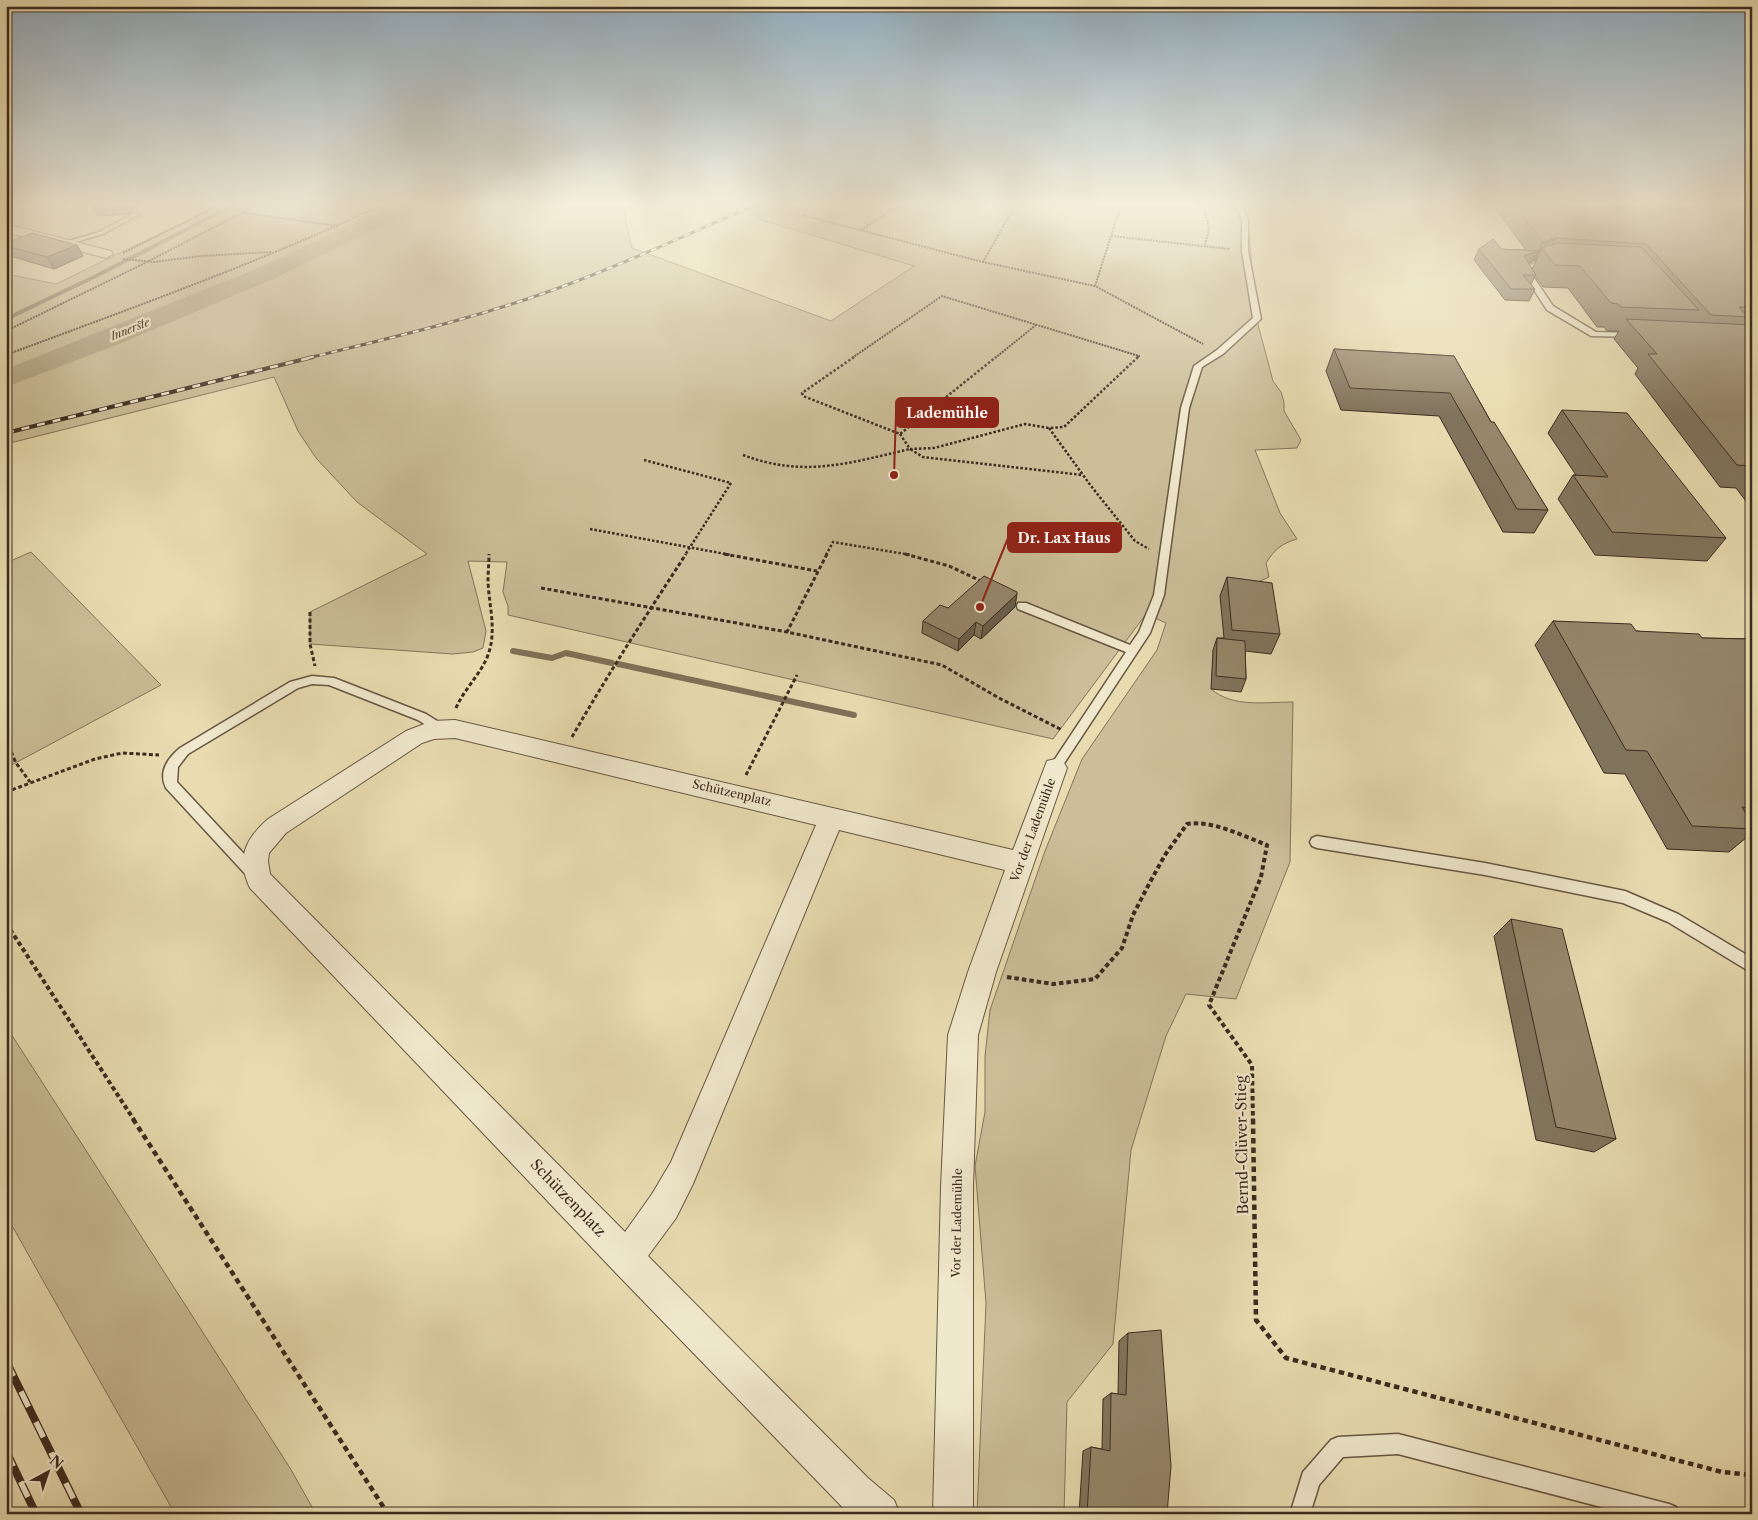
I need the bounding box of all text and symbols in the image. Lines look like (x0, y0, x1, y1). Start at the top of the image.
water label: Innerste (108, 315, 152, 344)
callout: Lademühle (896, 398, 998, 427)
text: Lademühle (906, 404, 988, 422)
callout: Dr. Lax Haus (1008, 523, 1121, 552)
text: Dr. Lax Haus (1018, 529, 1110, 547)
street label: Schützenplatz (691, 776, 773, 809)
street label: Vor der Lademühle (1006, 776, 1058, 885)
street label: Bernd-Clüver-Stieg (1231, 1075, 1252, 1215)
street label: Schützenplatz (527, 1155, 610, 1241)
street label: Vor der Lademühle (948, 1168, 965, 1279)
north arrow (22, 1448, 72, 1498)
text: N (46, 1451, 67, 1473)

